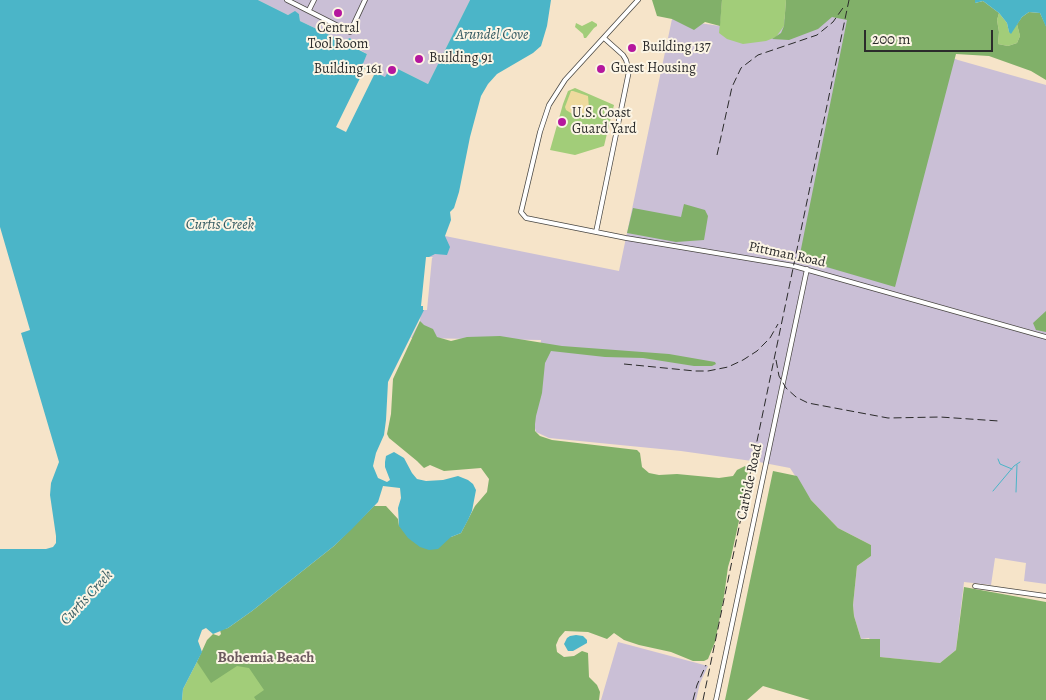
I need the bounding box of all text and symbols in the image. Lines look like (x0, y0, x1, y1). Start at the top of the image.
marker: Central Tool Room (332, 7, 344, 19)
scale bar (866, 20, 995, 52)
place label: Central Tool Room (308, 21, 368, 54)
water label: Arundel Cove (456, 26, 528, 44)
text: 200 m (872, 29, 911, 49)
place label: Building 137 (642, 40, 711, 56)
marker: Building 137 (626, 42, 638, 54)
place label: Building 91 (429, 51, 492, 67)
marker: Building 91 (413, 53, 425, 65)
place label: Guest Housing (611, 61, 696, 77)
place label: Building 161 (314, 62, 382, 78)
marker: Guest Housing (595, 63, 607, 75)
marker: Building 161 (386, 64, 398, 76)
place label: U.S. Coast Guard Yard (572, 106, 637, 138)
marker: U.S. Coast Guard Yard (556, 116, 568, 128)
water label: Curtis Creek (186, 216, 254, 234)
street label: Pittman Road (747, 239, 827, 271)
street label: Carbide Road (734, 442, 766, 522)
water label: Curtis Creek (57, 567, 117, 629)
district label: Bohemia Beach (218, 649, 314, 667)

